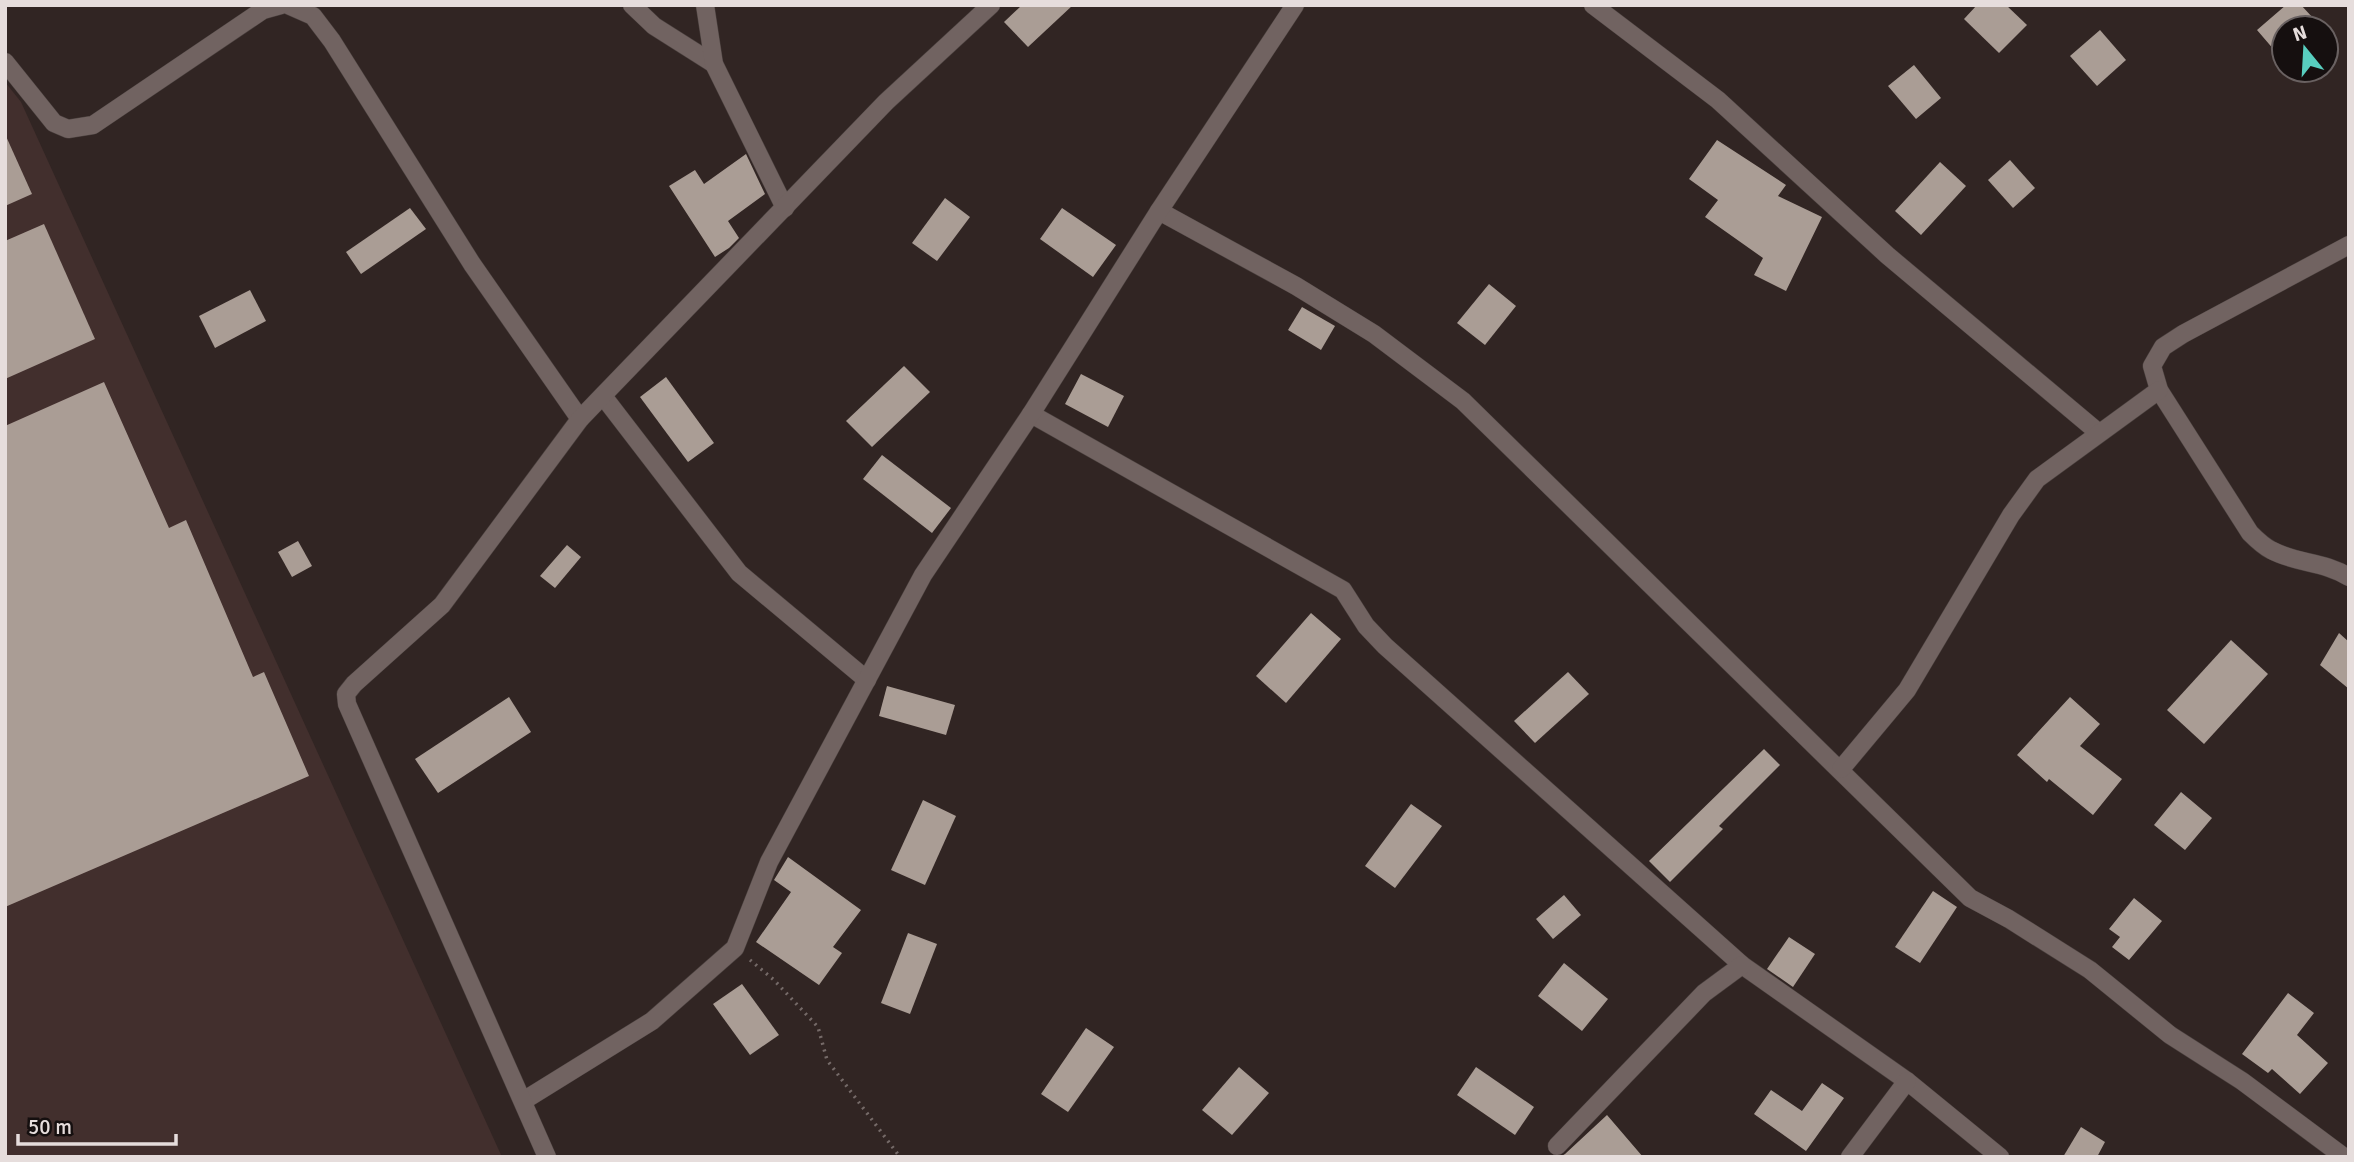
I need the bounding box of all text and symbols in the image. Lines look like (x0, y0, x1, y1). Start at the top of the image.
north arrow (2270, 14, 2340, 84)
text: N (2290, 20, 2310, 47)
scale bar (18, 1102, 175, 1146)
text: 50 m (28, 1114, 72, 1140)

